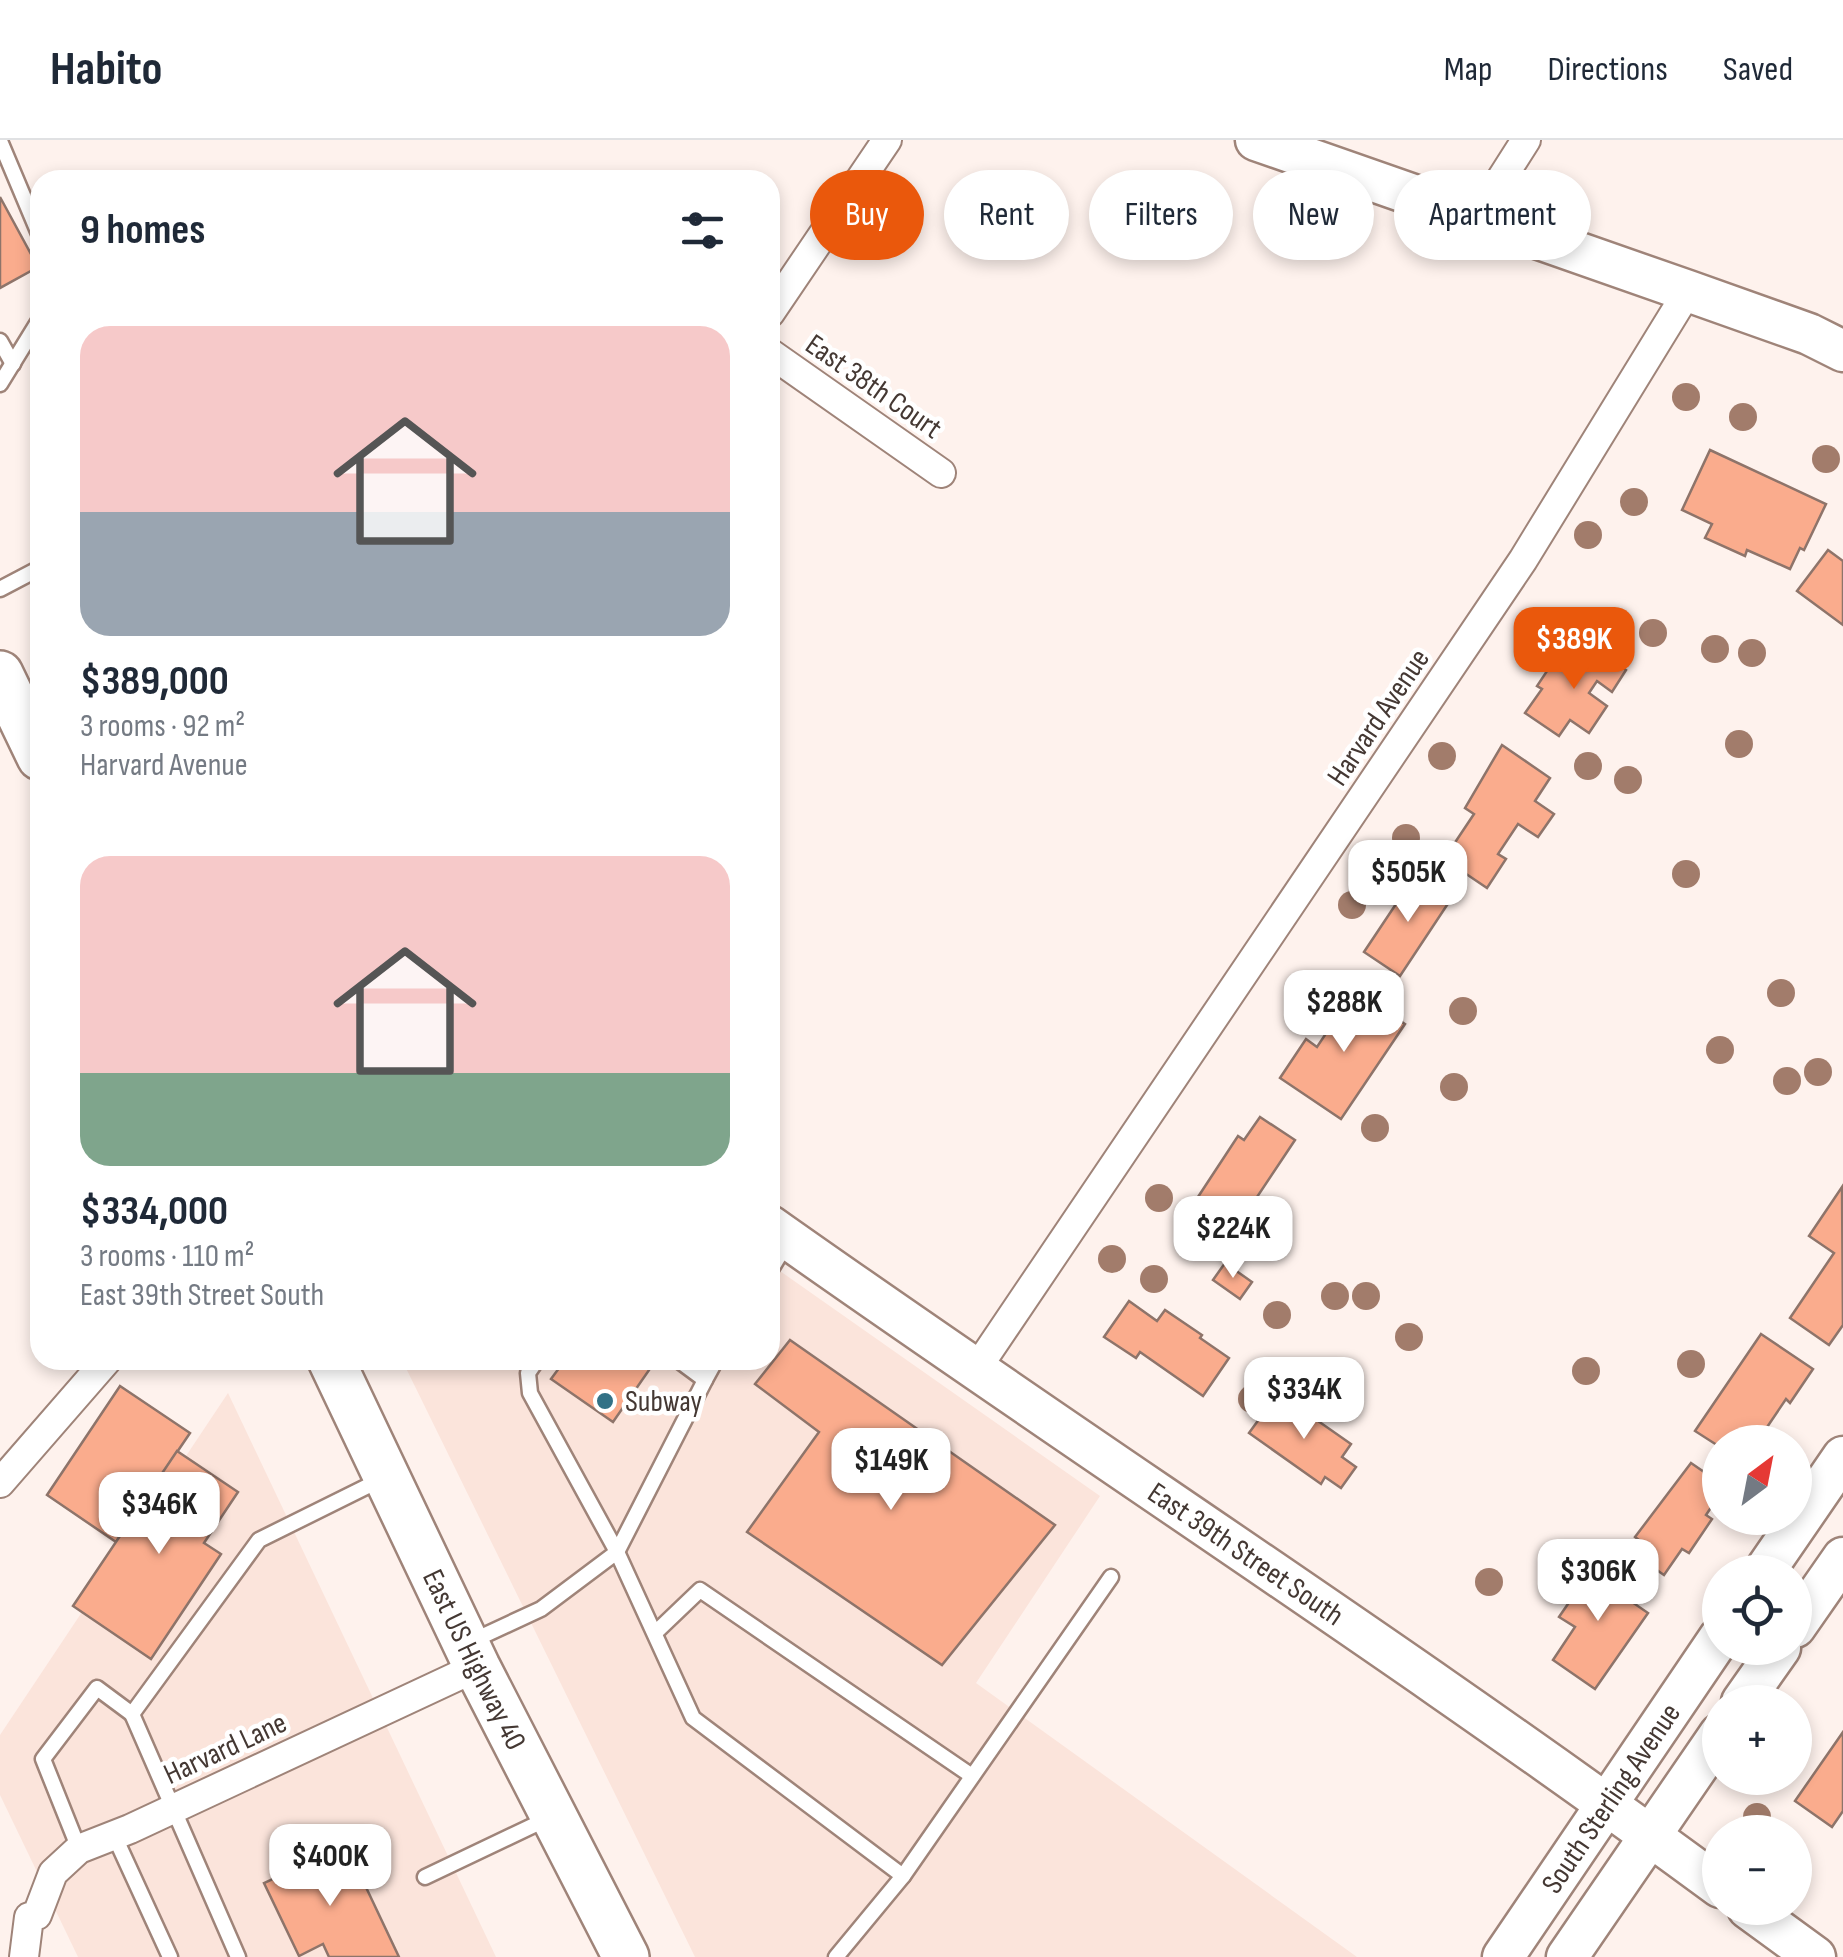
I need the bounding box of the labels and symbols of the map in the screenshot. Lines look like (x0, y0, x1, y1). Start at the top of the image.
street label: East 38th Court (798, 327, 948, 447)
pin: $389K (1504, 607, 1644, 692)
street label: Harvard Avenue (1320, 642, 1438, 793)
pin: $505K (1338, 840, 1478, 925)
pin: $288K (1274, 970, 1414, 1055)
pin: $224K (1163, 1196, 1303, 1281)
pin: $334K (1234, 1357, 1374, 1442)
place label: Subway (625, 1384, 702, 1420)
marker: Subway (594, 1390, 616, 1412)
north arrow (1702, 1425, 1812, 1535)
pin: $149K (821, 1428, 961, 1513)
pin: $346K (89, 1472, 229, 1557)
street label: East 39th Street South (1141, 1475, 1350, 1634)
pin: $306K (1528, 1539, 1668, 1624)
street label: East US Highway 40 (414, 1564, 533, 1756)
street label: South Sterling Avenue (1534, 1697, 1689, 1901)
street label: Harvard Lane (158, 1705, 293, 1793)
pin: $400K (260, 1824, 400, 1909)

